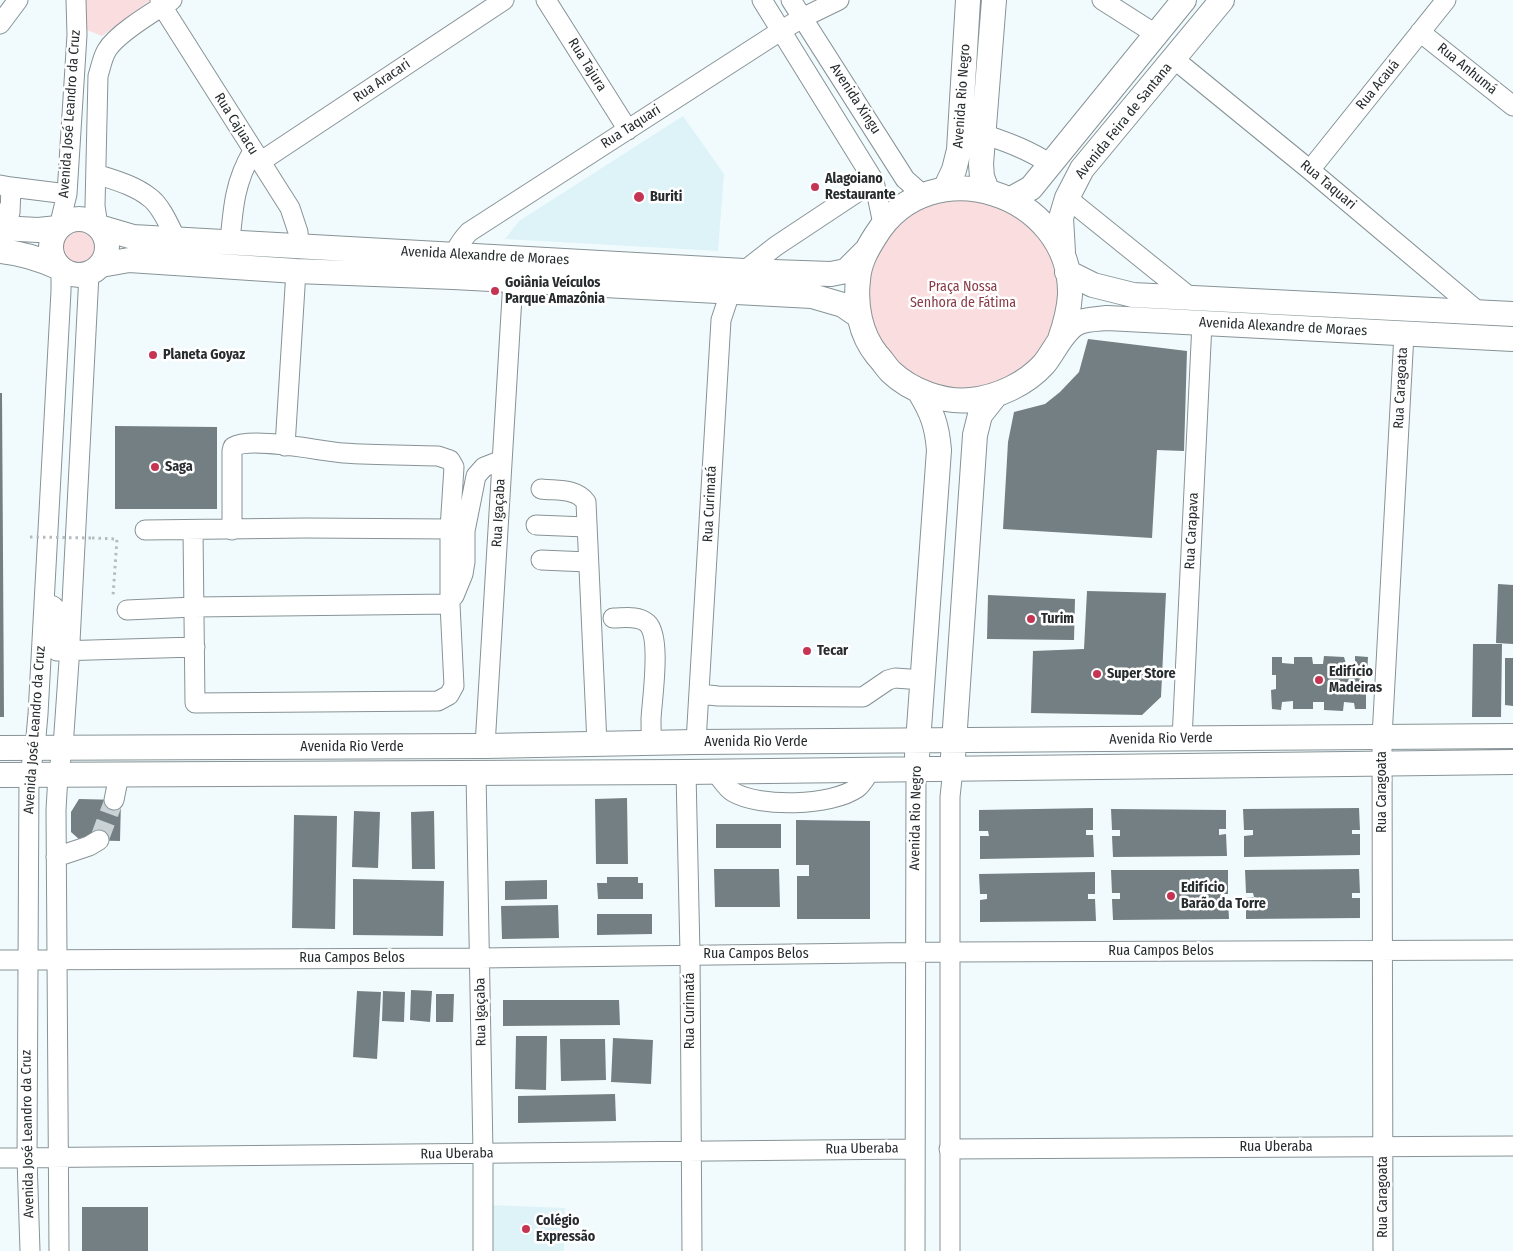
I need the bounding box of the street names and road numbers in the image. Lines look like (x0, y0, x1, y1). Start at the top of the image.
street label: Avenida José Leandro da Cruz (56, 29, 84, 199)
street label: Rua Tajura (564, 35, 610, 95)
street label: Rua Anhumá (1434, 40, 1500, 98)
street label: Avenida Rio Negro (950, 43, 974, 149)
street label: Rua Aracari (350, 56, 414, 106)
street label: Rua Acauá (1353, 57, 1403, 113)
street label: Avenida Feira de Santana (1072, 60, 1176, 182)
street label: Avenida Xingu (826, 61, 884, 137)
street label: Rua Cajuacu (210, 90, 262, 158)
street label: Rua Taquari (598, 101, 664, 153)
street label: Rua Taquari (1297, 157, 1359, 213)
street label: Avenida Alexandre de Moraes (400, 243, 570, 269)
street label: Avenida Alexandre de Moraes (1198, 314, 1368, 340)
street label: Rua Caragoata (1390, 347, 1412, 429)
street label: Rua Curimatá (700, 465, 720, 543)
street label: Rua Igaçaba (489, 478, 509, 548)
street label: Rua Carapava (1182, 492, 1202, 570)
street label: Avenida José Leandro da Cruz (21, 645, 49, 815)
street label: Avenida Rio Verde (1109, 730, 1213, 748)
street label: Avenida Rio Verde (704, 734, 808, 750)
street label: Avenida Rio Verde (300, 739, 404, 755)
street label: Rua Caragoata (1374, 751, 1390, 833)
street label: Avenida Rio Negro (907, 766, 925, 870)
street label: Rua Campos Belos (1108, 943, 1214, 959)
street label: Rua Campos Belos (703, 946, 809, 962)
street label: Rua Campos Belos (299, 950, 405, 966)
street label: Rua Curimatá (682, 973, 698, 1049)
street label: Rua Igaçaba (472, 977, 490, 1047)
street label: Avenida José Leandro da Cruz (18, 1050, 38, 1218)
street label: Rua Uberaba (1239, 1139, 1313, 1155)
street label: Rua Uberaba (825, 1140, 899, 1158)
street label: Rua Uberaba (420, 1145, 494, 1163)
street label: Rua Caragoata (1375, 1156, 1391, 1238)

